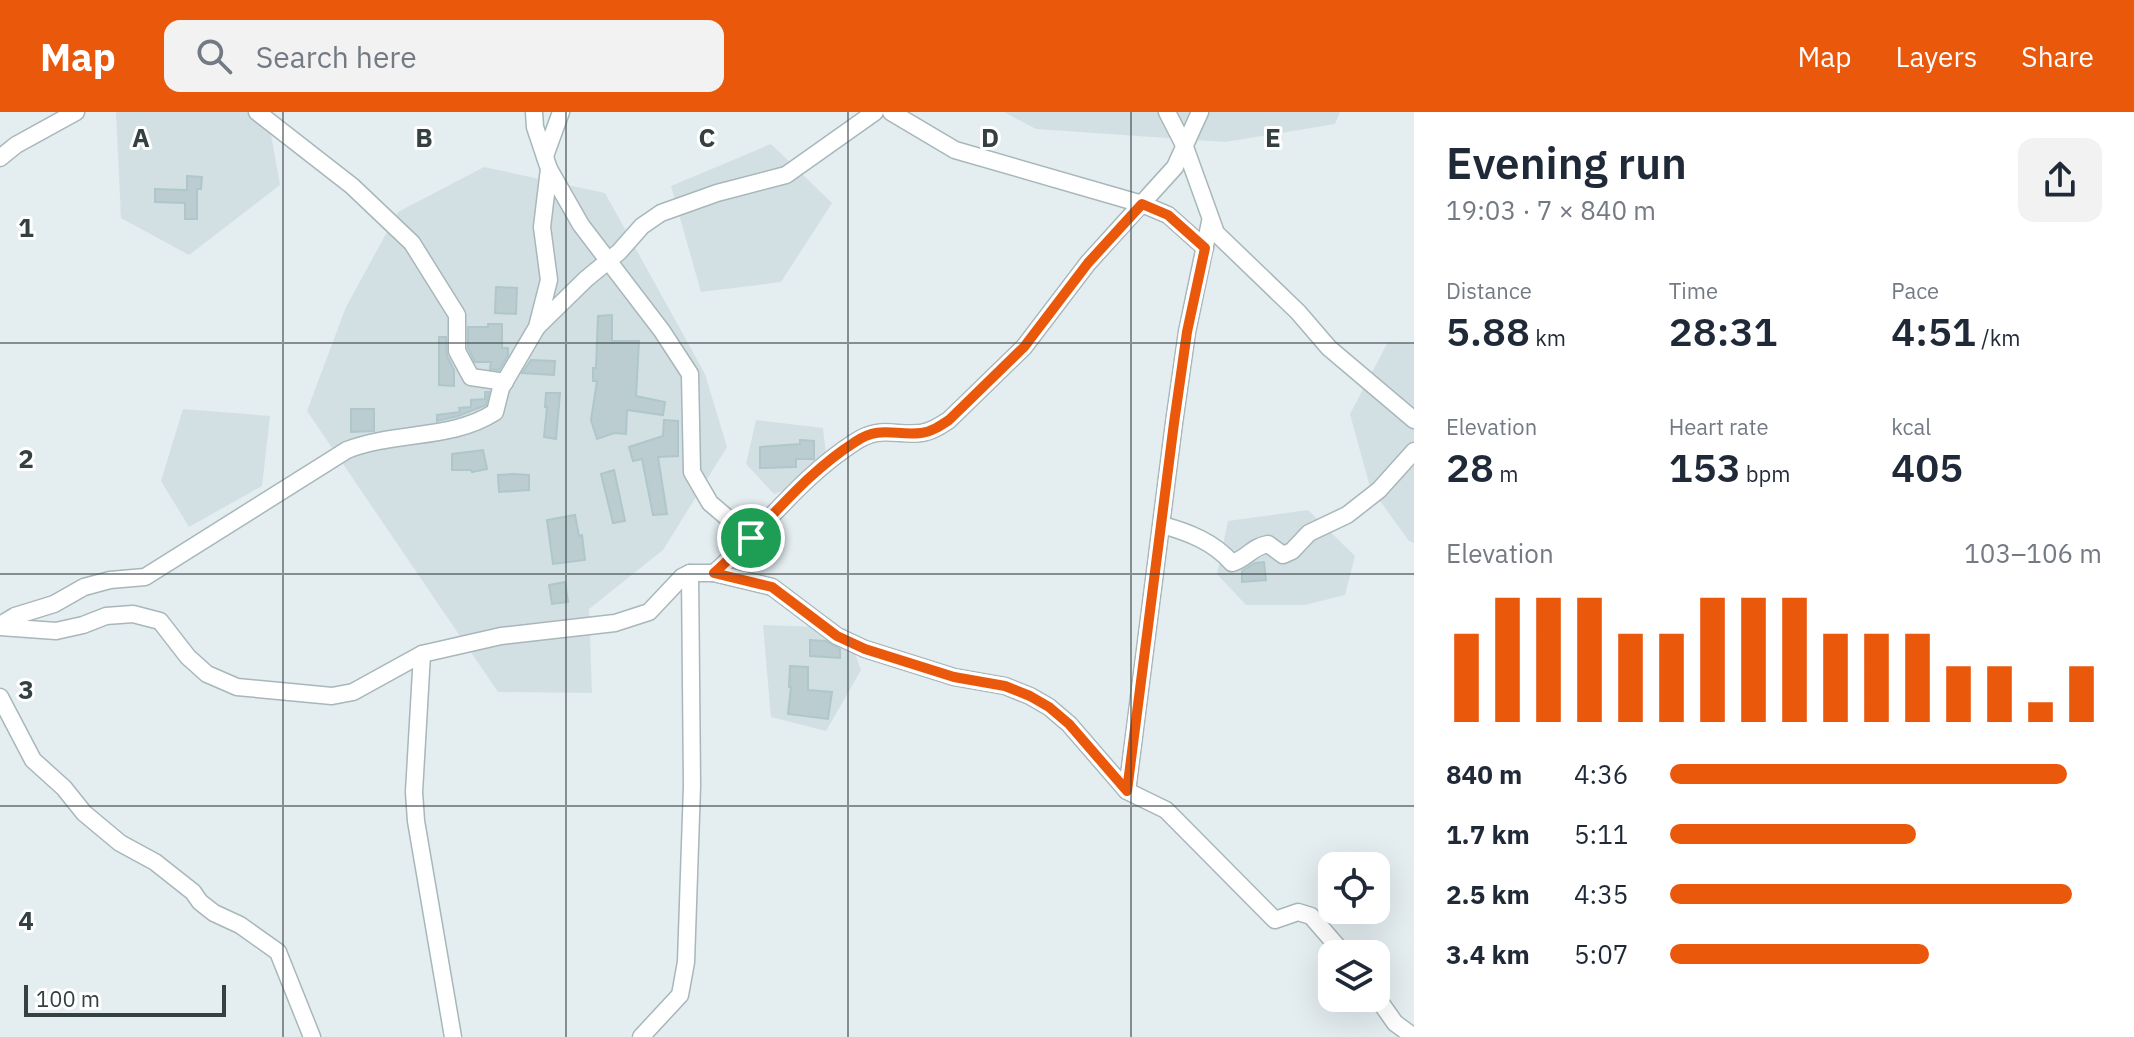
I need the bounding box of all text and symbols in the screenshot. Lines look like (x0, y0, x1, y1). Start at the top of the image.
search box (164, 20, 724, 92)
text: Map (40, 32, 116, 81)
icon: search (192, 34, 236, 78)
text: Search here (256, 37, 417, 76)
text: Map (1797, 38, 1851, 75)
text: Layers (1895, 38, 1977, 75)
text: Share (2021, 38, 2094, 75)
text: A (132, 120, 150, 154)
text: B (415, 120, 433, 154)
text: C (699, 120, 716, 154)
text: D (981, 120, 999, 154)
text: E (1265, 120, 1281, 154)
text: Evening run (1446, 134, 1687, 191)
button: share (2018, 138, 2102, 222)
text: 19:03 · 7 × 840 m (1446, 193, 1656, 227)
text: 1 (18, 210, 34, 244)
text: Distance (1446, 276, 1532, 305)
text: Time (1669, 276, 1718, 305)
text: Pace (1891, 276, 1939, 305)
text: 5.88 (1446, 305, 1530, 357)
text: 28:31 (1669, 305, 1777, 357)
text: 4:51 (1891, 305, 1976, 357)
text: km (1530, 323, 1566, 352)
text: /km (1976, 323, 2021, 352)
text: Elevation (1446, 412, 1537, 441)
text: Heart rate (1669, 412, 1769, 441)
text: kcal (1891, 412, 1931, 441)
text: 2 (18, 441, 34, 475)
text: 28 (1446, 441, 1494, 493)
text: 153 (1669, 441, 1741, 493)
text: 405 (1891, 441, 1963, 493)
text: m (1494, 459, 1518, 488)
text: bpm (1741, 459, 1791, 488)
pin (717, 504, 785, 572)
icon: arrive (729, 516, 773, 560)
text: Elevation (1446, 536, 1554, 570)
text: 103–106 m (1964, 536, 2102, 570)
text: 3 (18, 672, 34, 706)
text: 840 m (1446, 757, 1522, 791)
text: 4:36 (1574, 757, 1628, 791)
text: 1.7 km (1446, 817, 1530, 851)
text: 5:11 (1574, 817, 1628, 851)
map controls (1318, 852, 1390, 1012)
button: locate (1318, 852, 1390, 924)
text: 2.5 km (1446, 877, 1530, 911)
text: 4:35 (1574, 877, 1628, 911)
text: 4 (18, 903, 34, 937)
text: 3.4 km (1446, 937, 1530, 971)
text: 5:07 (1574, 937, 1628, 971)
button: layers (1318, 940, 1390, 1012)
scale bar (24, 981, 226, 1017)
text: 100 m (36, 984, 100, 1013)

